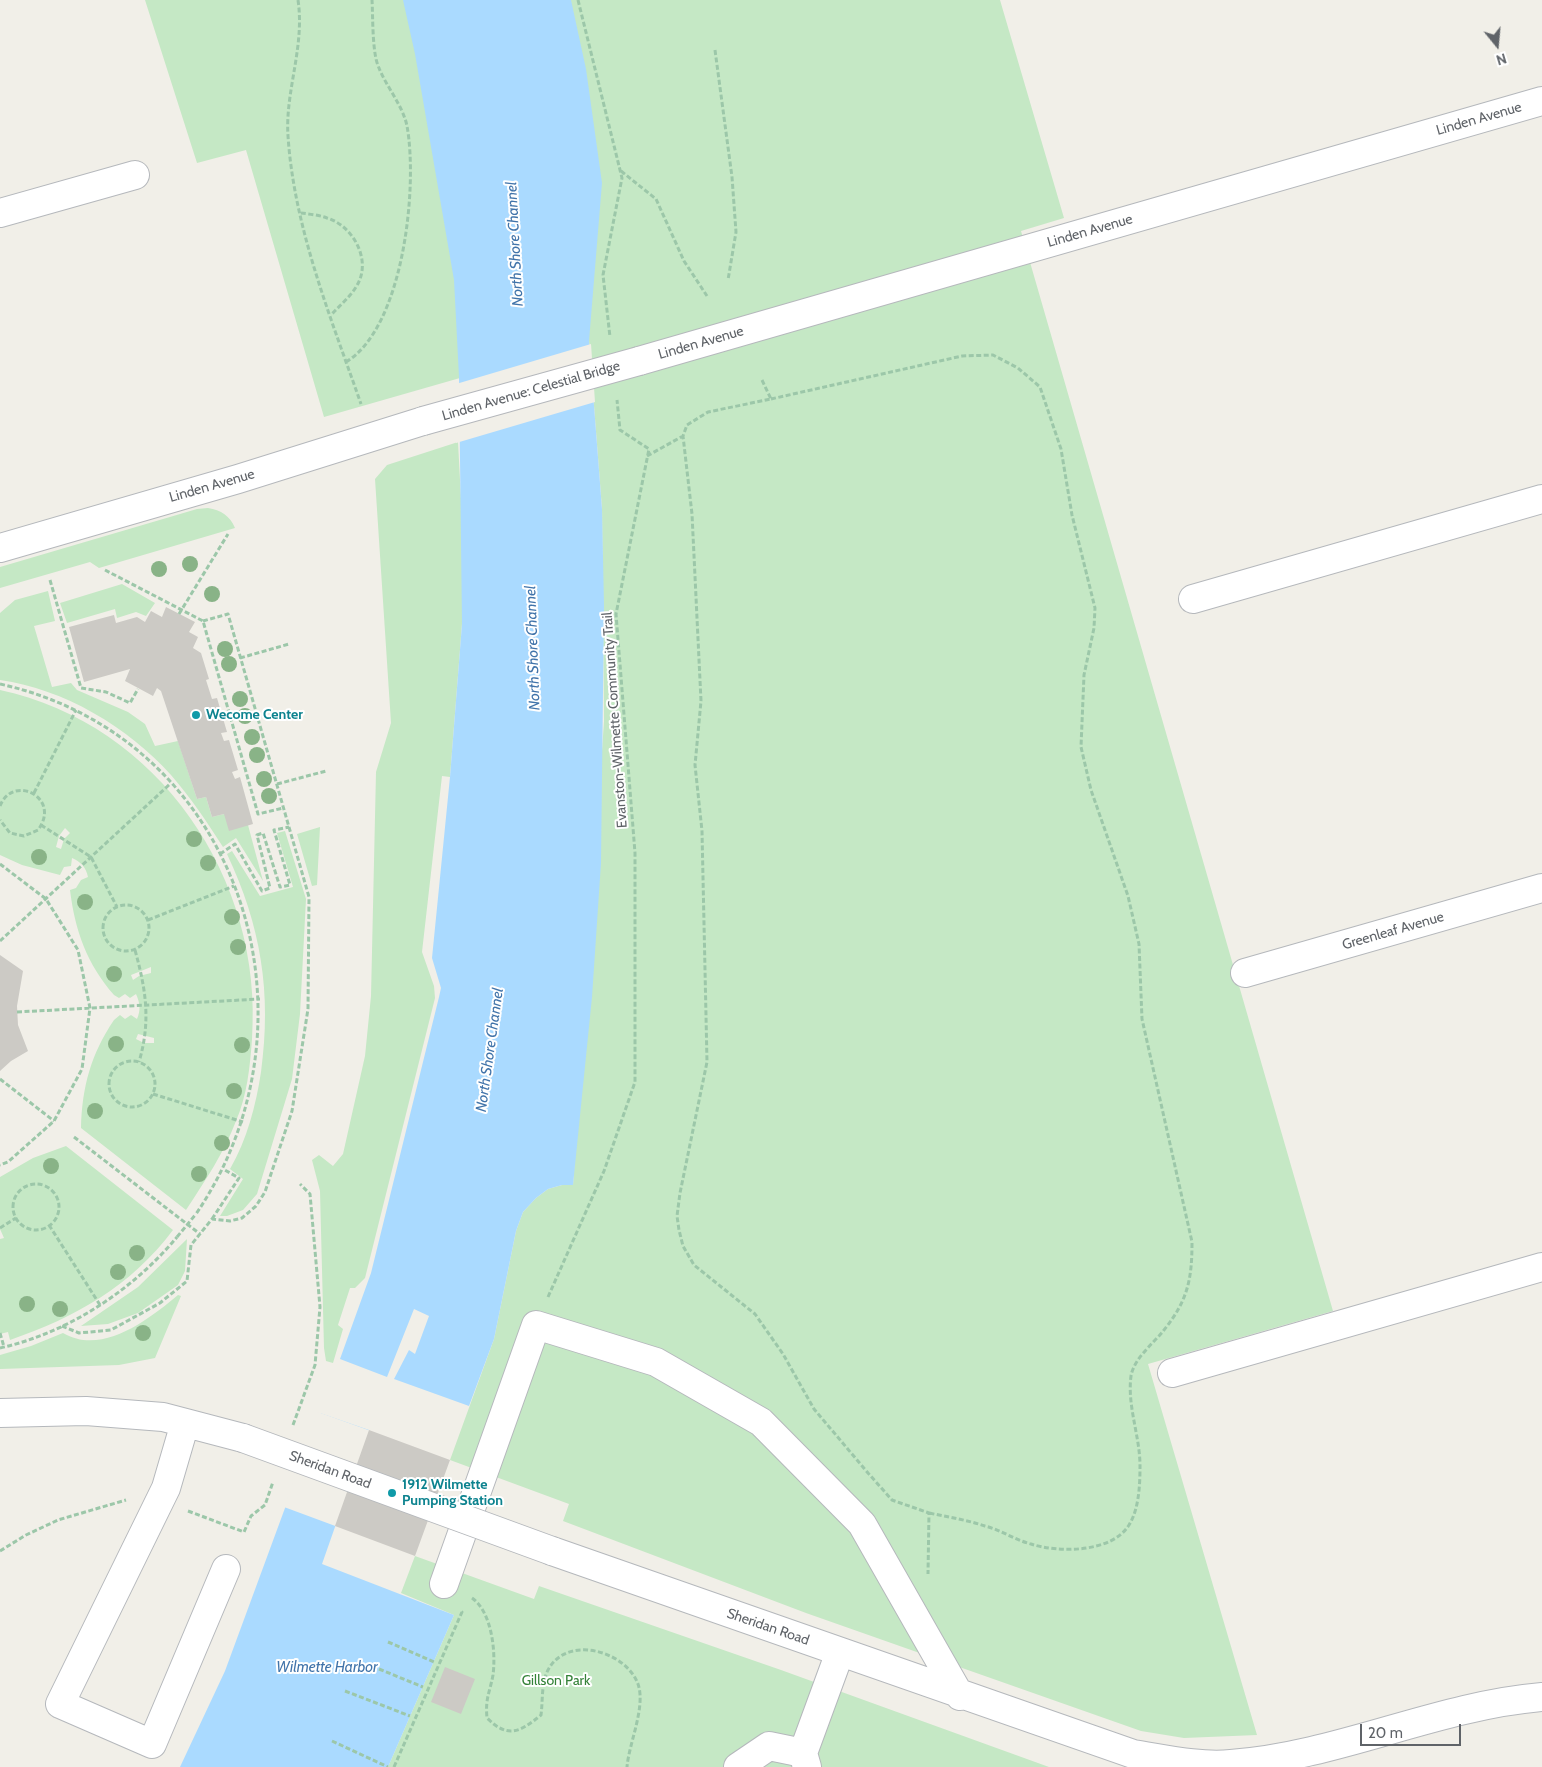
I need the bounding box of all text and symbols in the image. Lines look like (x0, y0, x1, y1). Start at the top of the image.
north arrow (1472, 20, 1522, 70)
text: N (1494, 49, 1509, 69)
street label: Linden Avenue (1434, 99, 1524, 139)
water label: North Shore Channel (503, 181, 527, 307)
street label: Linden Avenue (1045, 211, 1135, 251)
street label: Linden Avenue (656, 323, 746, 363)
street label: Linden Avenue: Celestial Bridge (440, 358, 622, 424)
street label: Linden Avenue (167, 466, 257, 506)
water label: North Shore Channel (522, 585, 544, 711)
street label: Evanston-Wilmette Community Trail (599, 611, 631, 829)
place label: Wecome Center (206, 707, 303, 723)
marker: Wecome Center (190, 709, 202, 721)
street label: Greenleaf Avenue (1340, 908, 1446, 954)
water label: North Shore Channel (472, 987, 508, 1113)
street label: Sheridan Road (287, 1447, 373, 1493)
place label: 1912 Wilmette Pumping Station (402, 1477, 503, 1510)
marker: 1912 Wilmette Pumping Station (386, 1487, 398, 1499)
street label: Sheridan Road (725, 1605, 811, 1649)
water label: Wilmette Harbor (276, 1659, 378, 1677)
park label: Gillson Park (522, 1673, 590, 1689)
scale bar (1362, 1714, 1463, 1746)
text: 20 m (1368, 1724, 1403, 1742)

